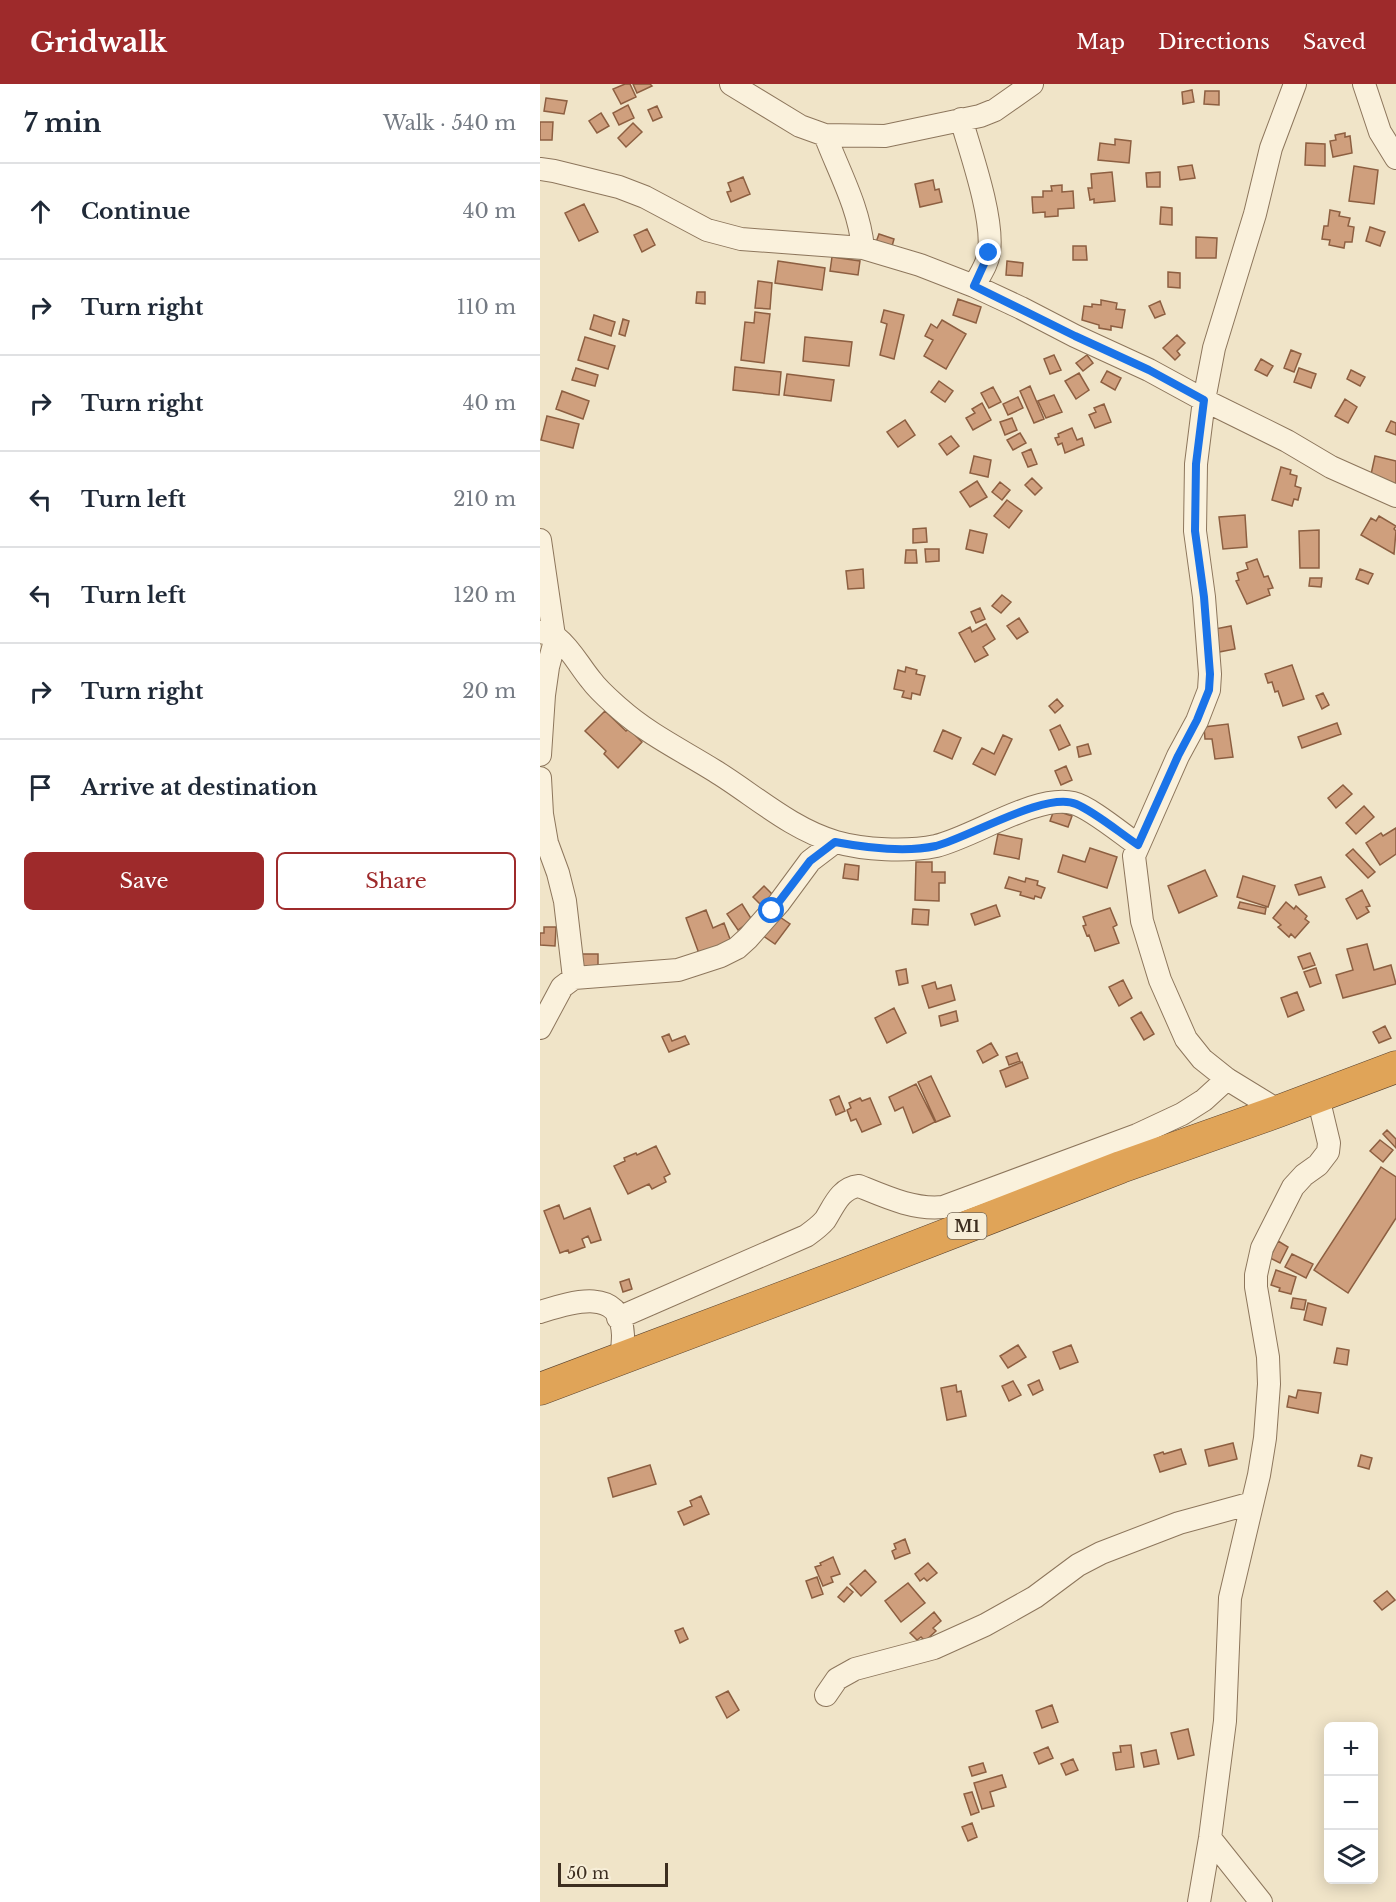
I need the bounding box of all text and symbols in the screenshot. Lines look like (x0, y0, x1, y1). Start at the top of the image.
text: Gridwalk (30, 25, 167, 60)
text: Map (1076, 29, 1125, 55)
text: Directions (1158, 29, 1270, 55)
text: Saved (1303, 29, 1366, 55)
text: 7 min (24, 107, 101, 139)
text: Walk · 540 m (383, 111, 516, 135)
icon: ahead (24, 195, 57, 228)
text: Continue (81, 198, 190, 225)
text: 40 m (463, 199, 516, 223)
route end (975, 239, 1001, 265)
icon: right (24, 291, 57, 324)
text: Turn right (81, 294, 203, 321)
text: 110 m (457, 295, 516, 319)
icon: right (24, 387, 57, 420)
text: Turn right (81, 390, 203, 417)
text: 40 m (463, 391, 516, 415)
icon: left (24, 483, 57, 516)
text: Turn left (81, 486, 186, 513)
text: 210 m (453, 487, 516, 511)
icon: left (24, 579, 57, 612)
text: Turn left (81, 582, 186, 609)
text: 120 m (453, 583, 516, 607)
icon: right (24, 675, 57, 708)
text: Turn right (81, 678, 203, 705)
text: 20 m (462, 679, 516, 703)
icon: arrive (24, 771, 57, 804)
text: Arrive at destination (81, 774, 318, 801)
button: Save (24, 852, 264, 910)
button: Share (276, 852, 516, 910)
route start (758, 897, 784, 923)
road number: M1 (948, 1213, 986, 1239)
map controls (1324, 1722, 1378, 1884)
button: + (1324, 1722, 1378, 1776)
button: − (1324, 1776, 1378, 1830)
button: layers (1324, 1830, 1378, 1884)
scale bar (558, 1860, 668, 1888)
text: 50 m (567, 1863, 609, 1883)

